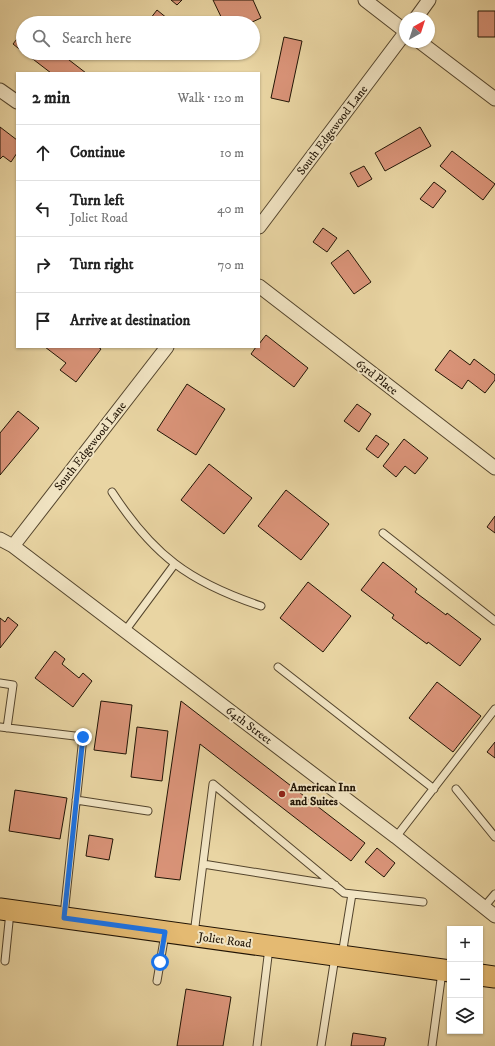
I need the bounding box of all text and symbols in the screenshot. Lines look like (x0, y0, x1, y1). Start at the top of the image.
north arrow (399, 12, 435, 48)
search box (16, 16, 260, 60)
icon: search (30, 27, 52, 49)
text: Search here (62, 29, 131, 48)
street label: South Edgewood Lane (294, 82, 371, 178)
text: 2 min (32, 87, 70, 109)
text: Walk · 120 m (178, 90, 244, 106)
icon: ahead (32, 142, 54, 164)
text: Continue (70, 143, 125, 162)
text: 10 m (220, 145, 244, 161)
text: Turn left (70, 191, 124, 210)
icon: left (32, 198, 54, 220)
text: 40 m (217, 201, 244, 217)
text: Joliet Road (70, 210, 128, 226)
icon: right (32, 254, 54, 276)
text: Turn right (70, 255, 133, 274)
text: 70 m (218, 257, 244, 273)
icon: arrive (32, 310, 54, 332)
text: Arrive at destination (70, 311, 190, 330)
street label: 63rd Place (353, 356, 401, 399)
street label: South Edgewood Lane (51, 399, 130, 494)
street label: 64th Street (223, 703, 275, 748)
route end (74, 728, 92, 746)
place label: American Inn and Suites (289, 780, 356, 809)
marker: American Inn and Suites (277, 789, 287, 799)
map controls (447, 926, 483, 1034)
button: + (447, 926, 483, 962)
street label: Joliet Road (197, 929, 252, 952)
route start (151, 953, 169, 971)
button: − (447, 962, 483, 998)
button: layers (447, 998, 483, 1034)

